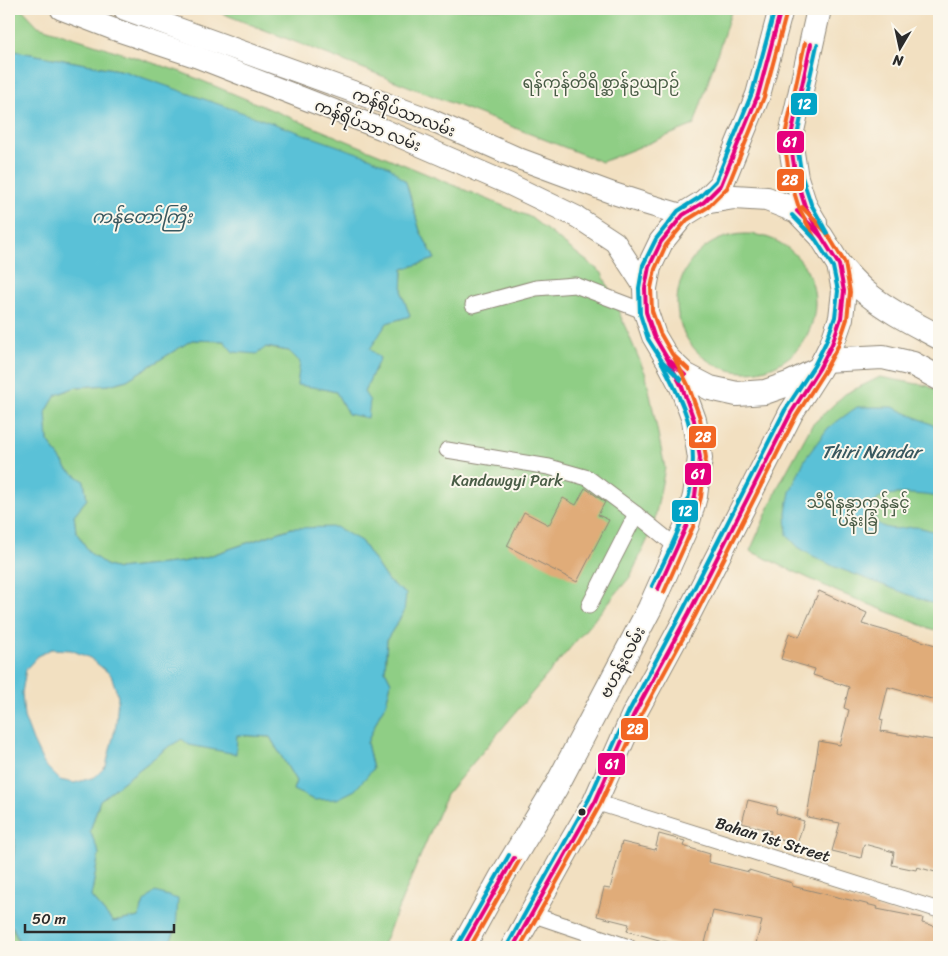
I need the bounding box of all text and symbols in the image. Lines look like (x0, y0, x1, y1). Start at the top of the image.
north arrow (876, 22, 926, 72)
text: N (891, 47, 906, 74)
park label: ရန်ကုန်တိရိစ္ဆာန်ဥယျာဉ် (523, 68, 679, 97)
street label: ကန်ရိပ်သာလမ်း (348, 79, 460, 145)
street label: ကန်ရိပ်သာ လမ်း (310, 91, 426, 160)
line badge: 12 (790, 92, 818, 116)
text: 12 (797, 92, 812, 117)
line badge: 61 (776, 130, 805, 154)
text: 61 (782, 130, 797, 155)
line badge: 28 (776, 168, 805, 192)
text: 28 (781, 168, 799, 193)
water label: ကန်တော်ကြီး (92, 201, 194, 233)
line badge: 28 (688, 425, 717, 449)
text: 28 (694, 425, 712, 450)
water label: Thiri Nandar (822, 436, 924, 468)
line badge: 61 (684, 462, 712, 486)
text: 61 (690, 462, 705, 487)
park label: Kandawgyi Park (451, 466, 563, 495)
park label: သီရိနန္ဒာကန်နှင့် ပန်းခြံ (806, 488, 910, 535)
line badge: 12 (671, 499, 699, 523)
text: 12 (678, 499, 693, 524)
street label: ဗဟန်းလမ်း (591, 621, 654, 703)
line badge: 28 (620, 717, 649, 741)
text: 28 (626, 717, 644, 742)
line badge: 61 (597, 752, 626, 776)
text: 61 (604, 752, 619, 777)
unlabelled marker (577, 807, 587, 817)
street label: Bahan 1st Street (712, 808, 834, 871)
scale bar (25, 901, 174, 933)
text: 50 m (32, 906, 67, 932)

